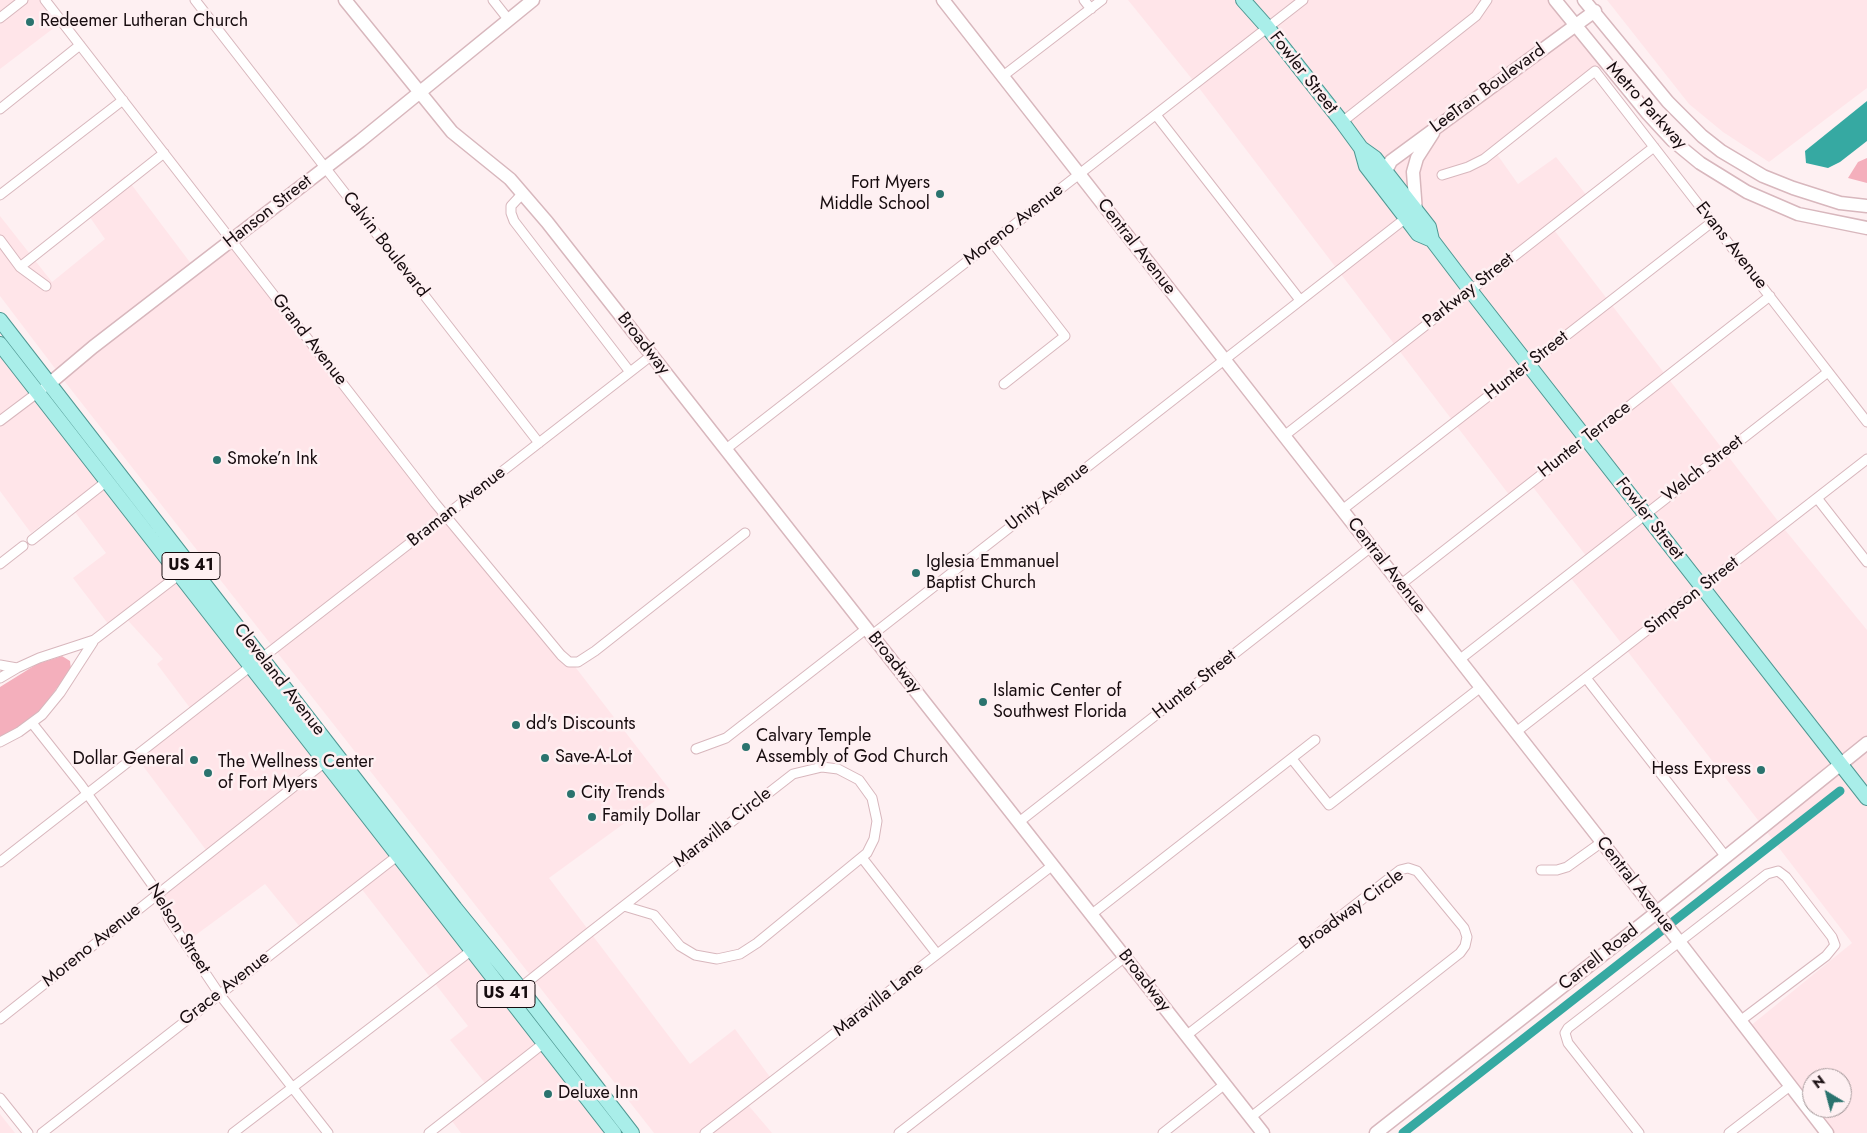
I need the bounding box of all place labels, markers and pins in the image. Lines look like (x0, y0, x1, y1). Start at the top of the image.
place label: Redeemer Lutheran Church (40, 11, 248, 33)
marker: Redeemer Lutheran Church (24, 16, 36, 28)
place label: Fort Myers Middle School (820, 173, 930, 215)
marker: Fort Myers Middle School (934, 188, 946, 200)
place label: Smoke’n Ink (227, 449, 318, 471)
marker: Smoke’n Ink (211, 454, 223, 466)
place label: Iglesia Emmanuel Baptist Church (926, 552, 1059, 594)
marker: Iglesia Emmanuel Baptist Church (910, 567, 922, 579)
place label: Islamic Center of Southwest Florida (993, 681, 1127, 724)
marker: Islamic Center of Southwest Florida (977, 696, 989, 708)
place label: dd's Discounts (526, 714, 636, 736)
marker: dd's Discounts (510, 719, 522, 731)
place label: Calvary Temple Assembly of God Church (756, 726, 948, 769)
marker: Calvary Temple Assembly of God Church (740, 741, 752, 753)
place label: Save-A-Lot (555, 747, 632, 769)
place label: Dollar General (73, 749, 184, 771)
place label: The Wellness Center of Fort Myers (218, 752, 374, 794)
marker: Save-A-Lot (539, 752, 551, 764)
marker: Dollar General (188, 754, 200, 766)
place label: Hess Express (1652, 759, 1751, 781)
marker: Hess Express (1755, 764, 1767, 776)
marker: The Wellness Center of Fort Myers (202, 767, 214, 779)
place label: City Trends (581, 783, 665, 805)
marker: City Trends (565, 788, 577, 800)
place label: Family Dollar (602, 806, 700, 828)
marker: Family Dollar (586, 811, 598, 823)
place label: Deluxe Inn (558, 1083, 638, 1105)
marker: Deluxe Inn (542, 1088, 554, 1100)

